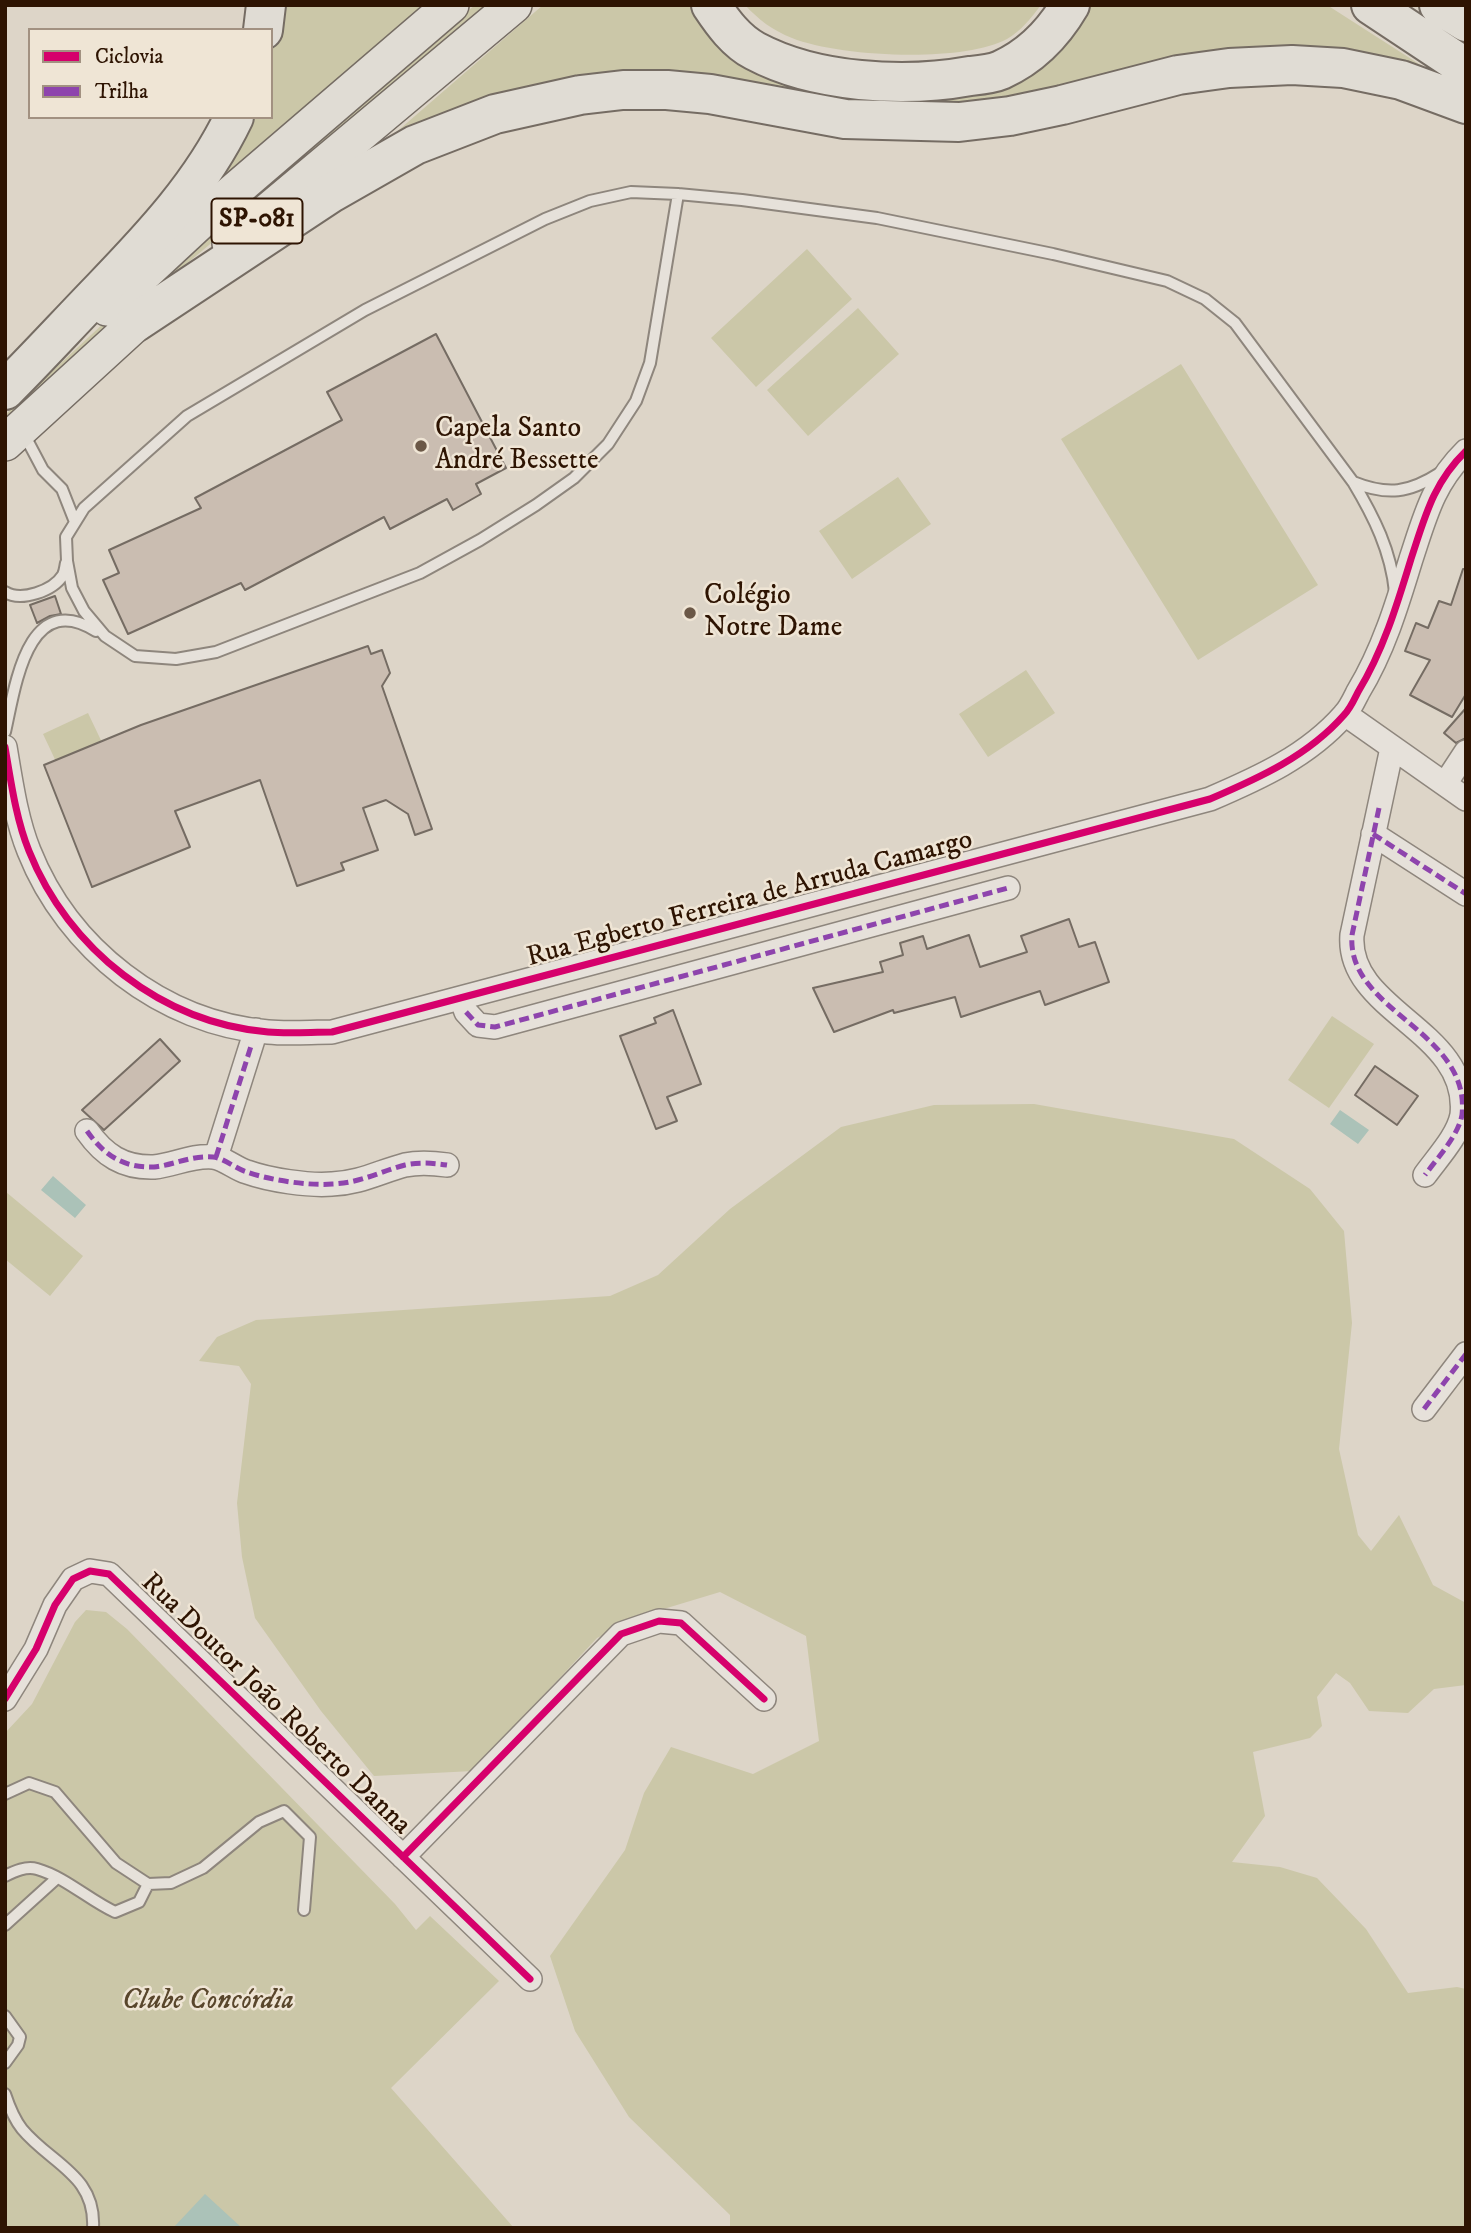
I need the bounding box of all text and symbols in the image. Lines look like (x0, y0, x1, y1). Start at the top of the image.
legend (28, 28, 273, 119)
text: Ciclovia (95, 44, 163, 70)
text: Trilha (95, 79, 148, 105)
road number: SP-081 (212, 198, 302, 244)
place label: Capela Santo André Bessette (435, 413, 599, 479)
marker: Capela Santo André Bessette (413, 438, 429, 454)
place label: Colégio Notre Dame (704, 580, 842, 646)
marker: Colégio Notre Dame (682, 605, 698, 621)
street label: Rua Egberto Ferreira de Arruda Camargo (524, 824, 976, 976)
street label: Rua Doutor João Roberto Danna (133, 1567, 417, 1843)
park label: Clube Concórdia (122, 1985, 294, 2019)

